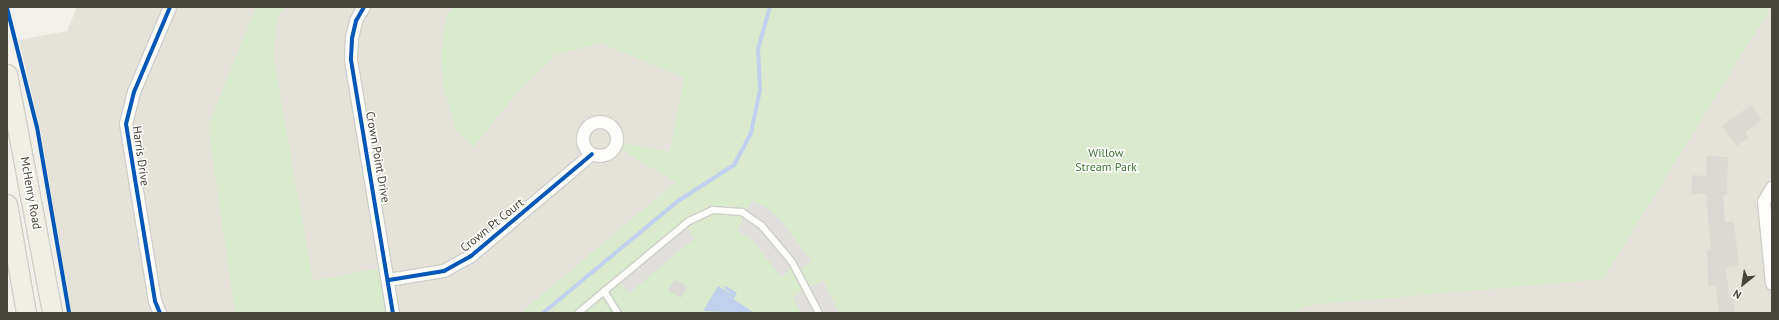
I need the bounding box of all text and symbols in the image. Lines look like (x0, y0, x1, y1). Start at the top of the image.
street label: Crown Point Drive (363, 110, 393, 204)
street label: Harris Drive (130, 125, 152, 187)
park label: Willow Stream Park (1075, 146, 1137, 174)
street label: McHenry Road (17, 155, 45, 231)
street label: Crown Pt Court (457, 195, 527, 255)
north arrow (1723, 264, 1763, 304)
text: N (1730, 287, 1744, 302)

